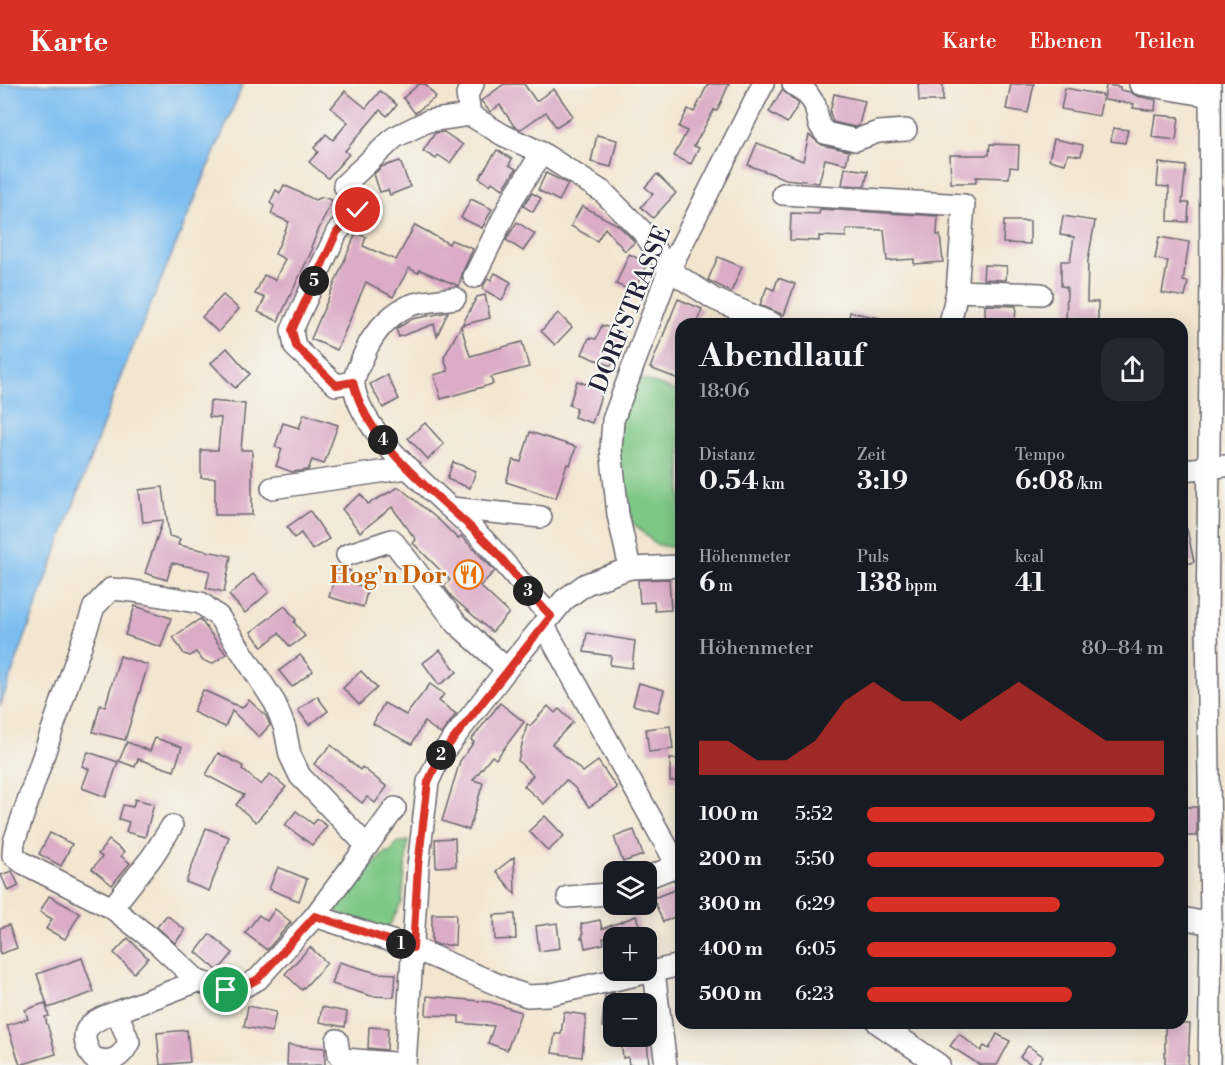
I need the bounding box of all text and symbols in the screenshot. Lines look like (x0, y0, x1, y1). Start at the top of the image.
text: Karte (30, 25, 108, 60)
text: Karte (942, 29, 997, 55)
text: Ebenen (1030, 29, 1102, 55)
text: Teilen (1135, 29, 1195, 55)
pin (332, 184, 383, 235)
icon: check (341, 193, 374, 226)
street label: DORFSTRASSE (584, 222, 678, 397)
pin: 5 (299, 266, 329, 296)
text: 5 (309, 271, 319, 291)
text: Abendlauf (699, 336, 864, 377)
button: share (1101, 338, 1164, 401)
text: 18:06 (699, 379, 749, 404)
pin: 4 (368, 425, 398, 455)
text: 4 (378, 430, 388, 450)
text: Distanz (699, 445, 755, 465)
text: Zeit (857, 445, 886, 465)
text: Tempo (1015, 445, 1065, 465)
text: 0.54 (699, 465, 759, 497)
text: 3:19 (857, 465, 908, 497)
text: 6:08 (1015, 465, 1074, 497)
text: km (759, 474, 785, 494)
text: /km (1074, 474, 1103, 494)
text: Höhenmeter (699, 547, 791, 567)
text: Puls (857, 547, 889, 567)
text: kcal (1015, 547, 1044, 567)
restaurant icon: Hog'n Dor (452, 559, 484, 591)
place label: Hog'n Dor (330, 561, 447, 591)
text: 6 (699, 567, 715, 599)
text: 138 (857, 567, 902, 599)
text: 41 (1015, 567, 1045, 599)
pin: 3 (513, 576, 543, 606)
text: m (715, 576, 733, 596)
text: bpm (902, 576, 937, 596)
text: 3 (523, 581, 533, 601)
text: Höhenmeter (699, 636, 813, 661)
text: 80–84 m (1082, 636, 1164, 661)
pin: 2 (426, 740, 456, 770)
text: 2 (436, 745, 446, 765)
text: 100 m (699, 802, 758, 827)
text: 5:52 (795, 802, 833, 827)
text: 200 m (699, 847, 762, 872)
text: 5:50 (795, 847, 835, 872)
map controls (603, 861, 657, 1047)
button: layers (603, 861, 657, 915)
text: 300 m (699, 892, 762, 917)
text: 6:29 (795, 892, 835, 917)
button: + (603, 927, 657, 981)
pin: 1 (386, 929, 416, 959)
text: 1 (397, 934, 405, 954)
text: 400 m (699, 937, 763, 962)
text: 6:05 (795, 937, 836, 962)
pin (200, 964, 251, 1015)
icon: arrive (209, 973, 242, 1006)
text: 500 m (699, 982, 762, 1007)
text: 6:23 (795, 982, 834, 1007)
button: − (603, 993, 657, 1047)

